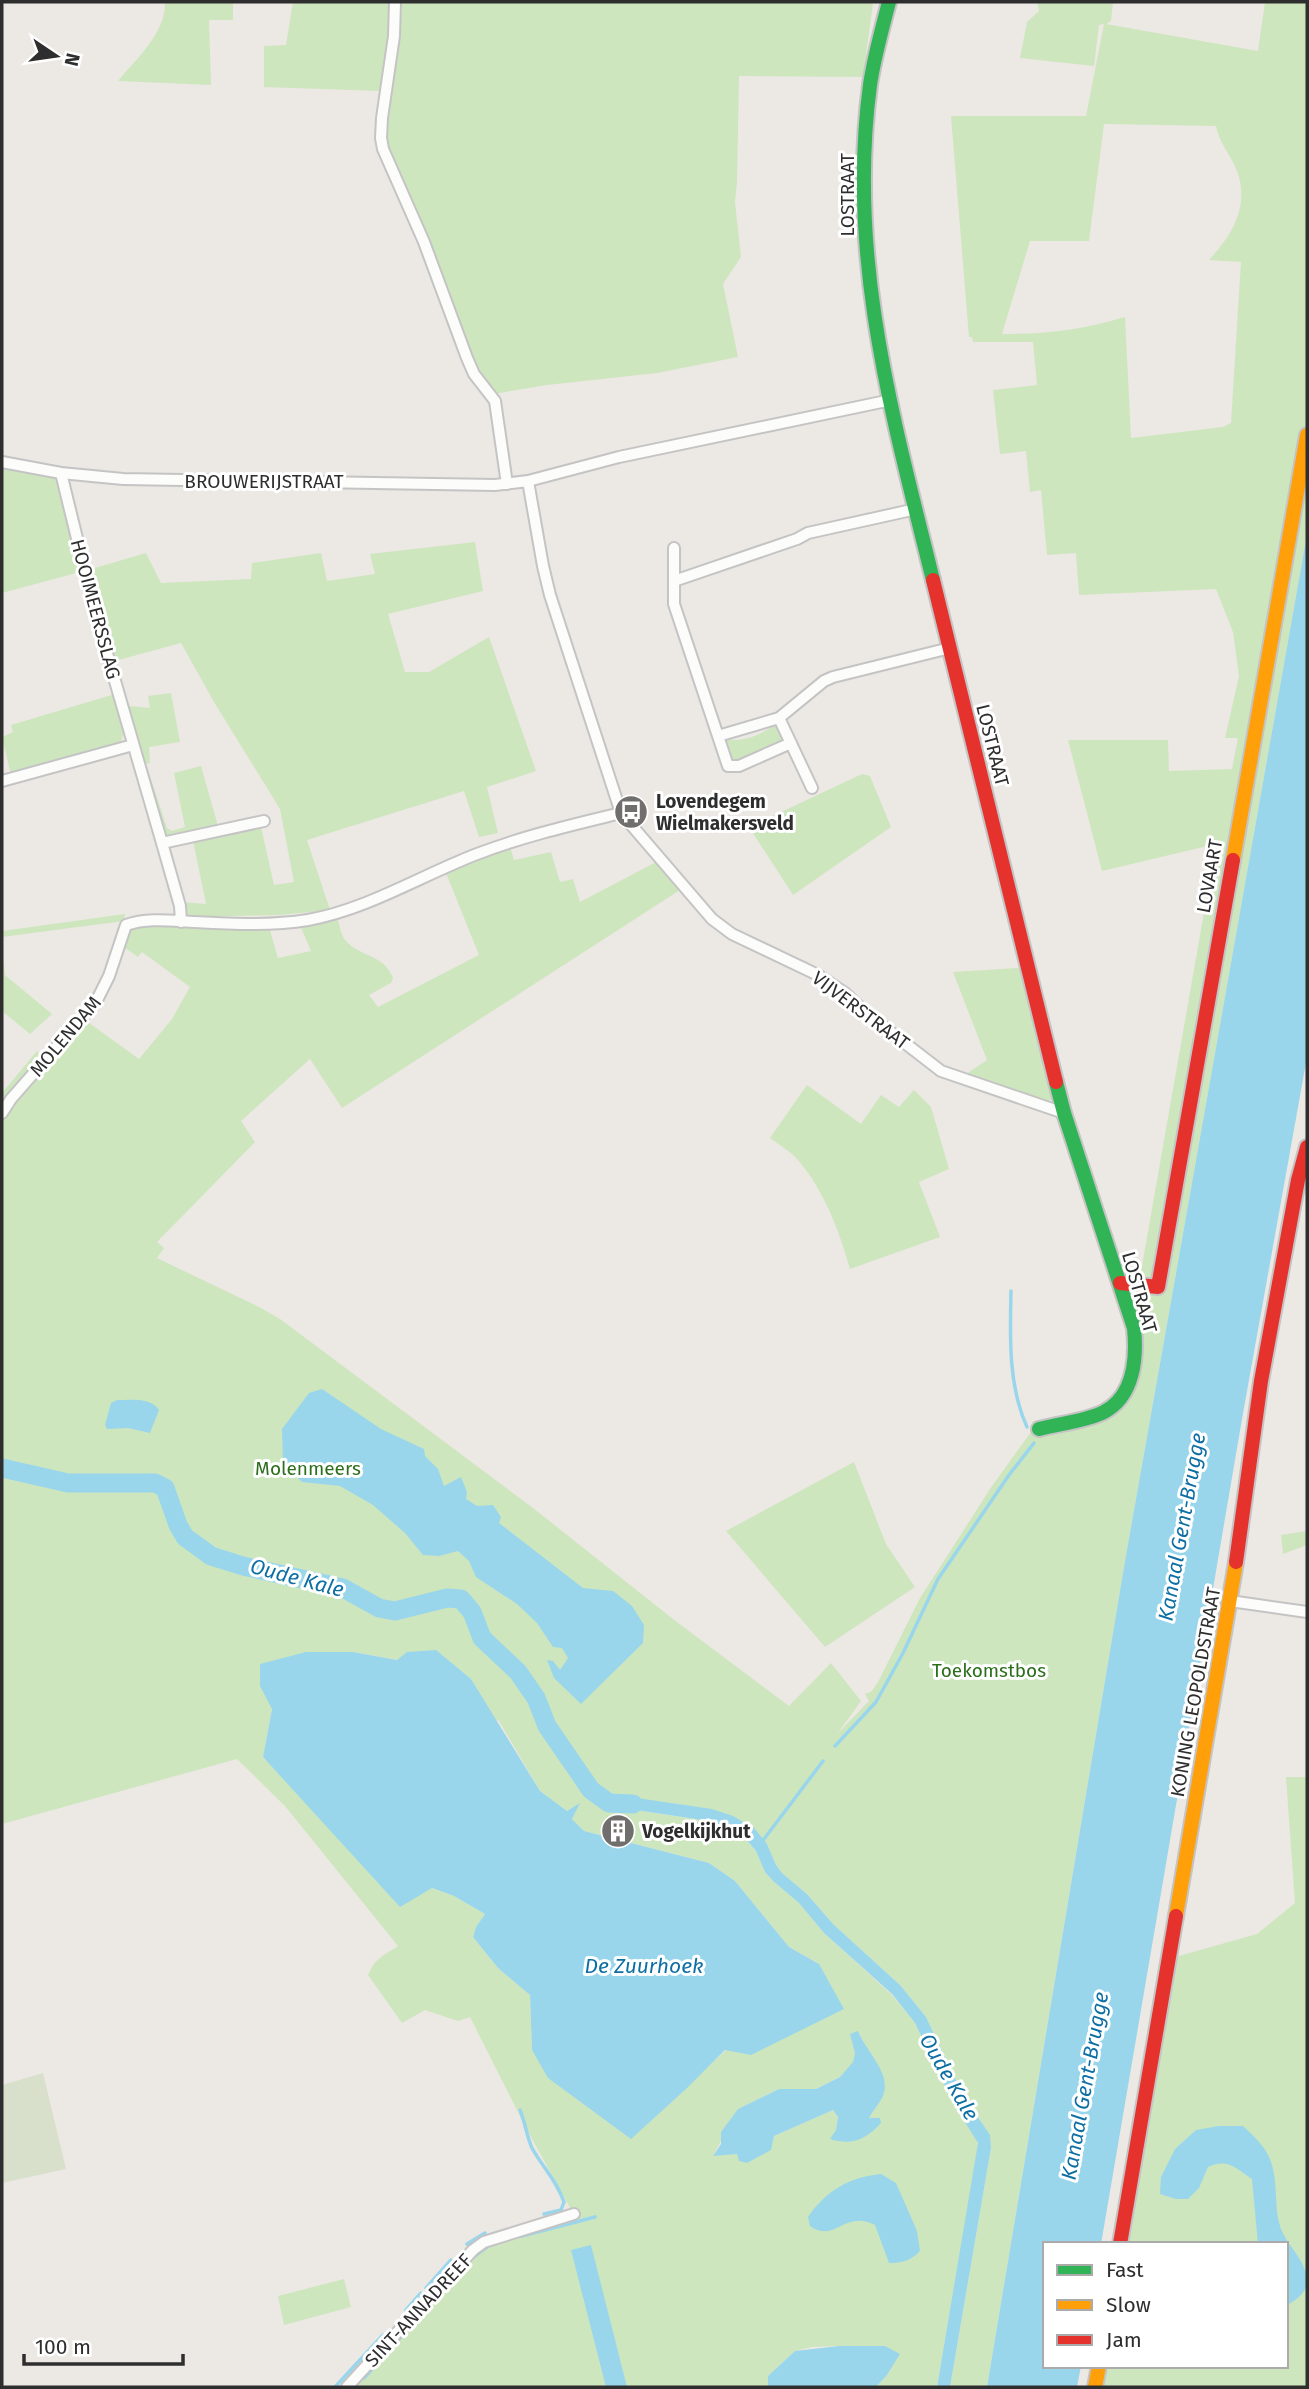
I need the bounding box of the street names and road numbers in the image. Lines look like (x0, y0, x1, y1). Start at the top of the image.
street label: LOSTRAAT (836, 153, 859, 237)
street label: BROUWERIJSTRAAT (184, 470, 344, 493)
street label: HOOIMEERSSLAG (66, 537, 125, 682)
street label: LOSTRAAT (971, 702, 1014, 789)
street label: LOVAART (1192, 837, 1227, 915)
street label: VIJVERSTRAAT (807, 966, 914, 1055)
street label: MOLENDAM (25, 991, 106, 1081)
street label: LOSTRAAT (1117, 1249, 1162, 1336)
street label: KONING LEOPOLDSTRAAT (1166, 1585, 1225, 1799)
street label: SINT-ANNADREEF (360, 2249, 477, 2372)

